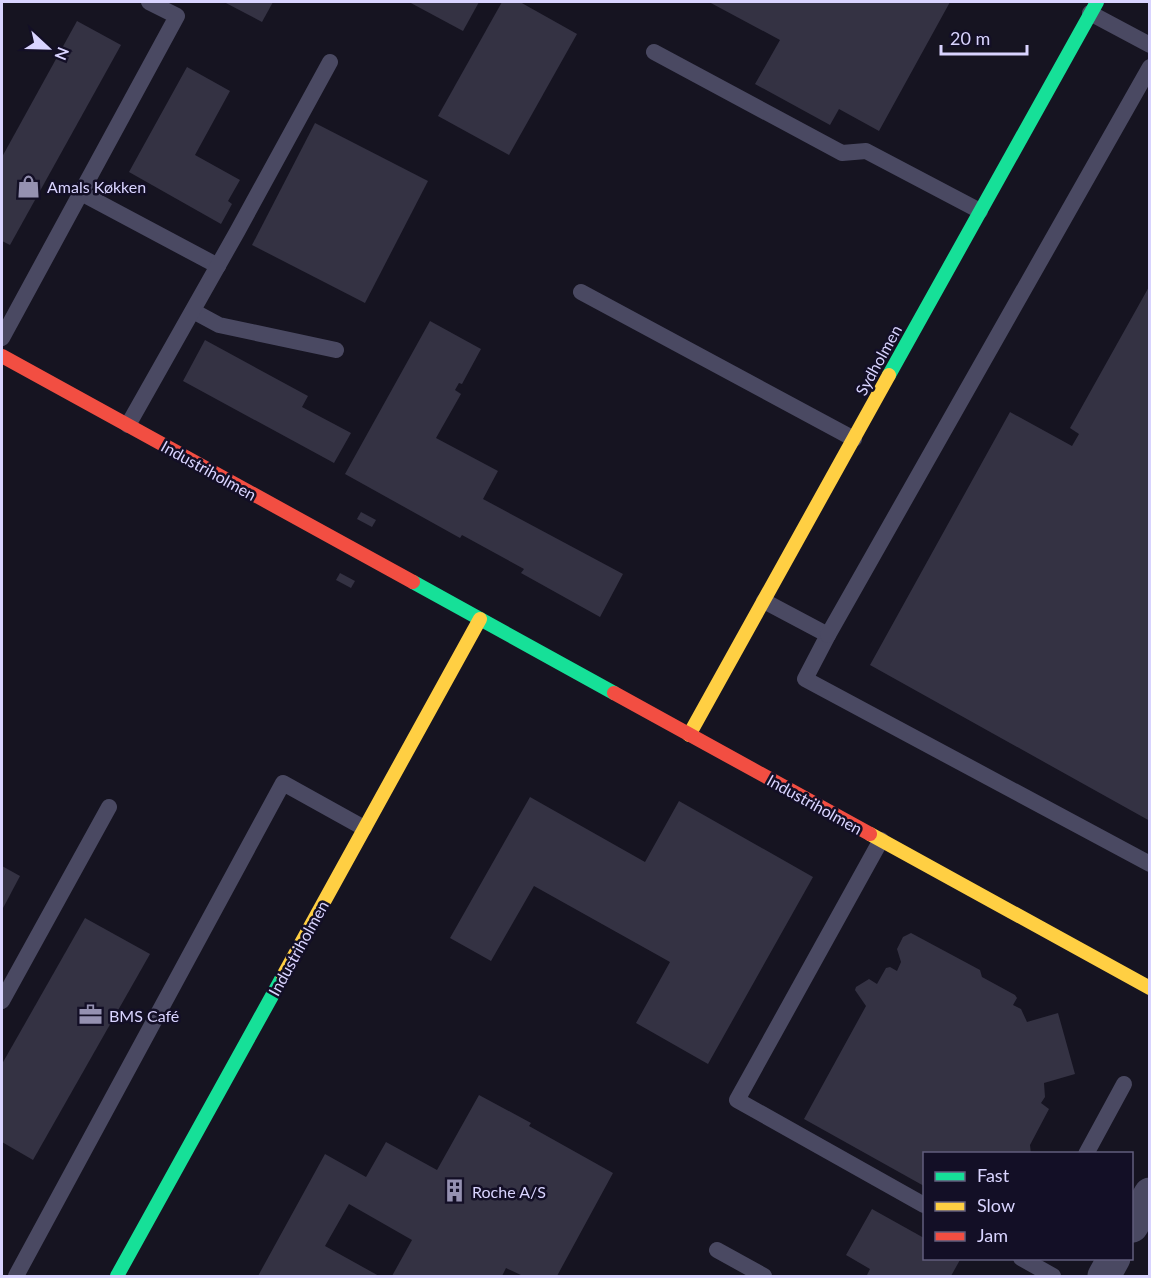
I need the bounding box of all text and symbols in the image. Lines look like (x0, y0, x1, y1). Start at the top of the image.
north arrow (18, 18, 78, 78)
scale bar (941, 18, 1026, 56)
text: 20 m (950, 27, 990, 49)
text: N (51, 45, 73, 63)
shop icon: Amals Køkken (16, 173, 42, 199)
place label: Amals Køkken (47, 177, 146, 196)
street label: Sydholmen (851, 321, 905, 399)
street label: Industriholmen (158, 436, 260, 504)
street label: Industriholmen (764, 770, 866, 838)
street label: Industriholmen (264, 897, 332, 999)
office icon: BMS Café (78, 1002, 104, 1028)
place label: BMS Café (109, 1006, 179, 1025)
legend (923, 1152, 1133, 1260)
text: Fast (977, 1164, 1010, 1186)
building icon: Roche A/S (441, 1178, 467, 1204)
place label: Roche A/S (472, 1182, 546, 1201)
text: Slow (977, 1194, 1015, 1216)
text: Jam (977, 1224, 1008, 1246)

